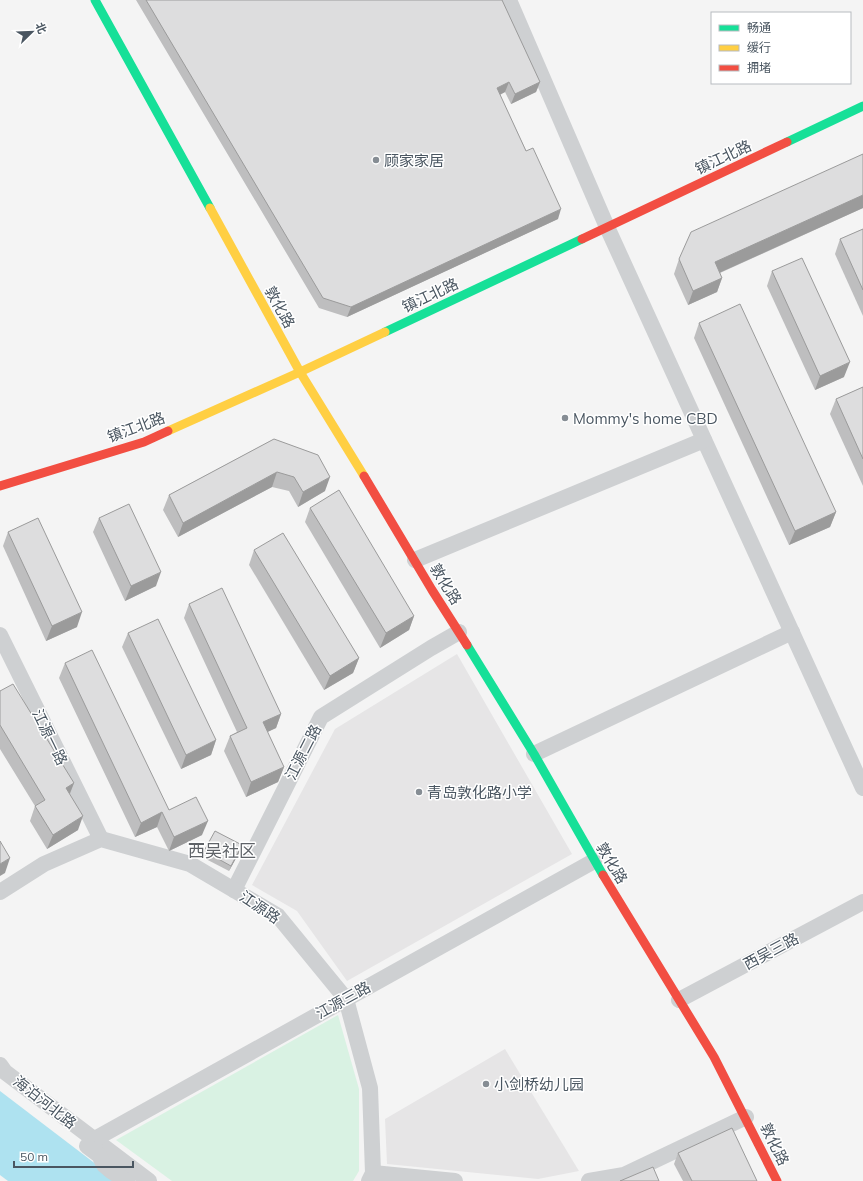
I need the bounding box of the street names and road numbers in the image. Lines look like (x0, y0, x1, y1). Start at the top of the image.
street label: 镇江北路 (692, 136, 754, 178)
street label: 镇江北路 (399, 274, 461, 316)
street label: 敦化路 (261, 283, 299, 331)
street label: 镇江北路 (105, 408, 167, 446)
street label: 敦化路 (426, 560, 466, 608)
street label: 江源一路 (28, 706, 72, 768)
street label: 江源二路 (281, 721, 325, 783)
street label: 敦化路 (592, 839, 632, 887)
street label: 江源路 (236, 887, 284, 927)
street label: 西吴三路 (740, 929, 802, 973)
street label: 江源三路 (312, 977, 374, 1023)
street label: 海泊河北路 (10, 1071, 80, 1133)
street label: 敦化路 (757, 1120, 793, 1168)

